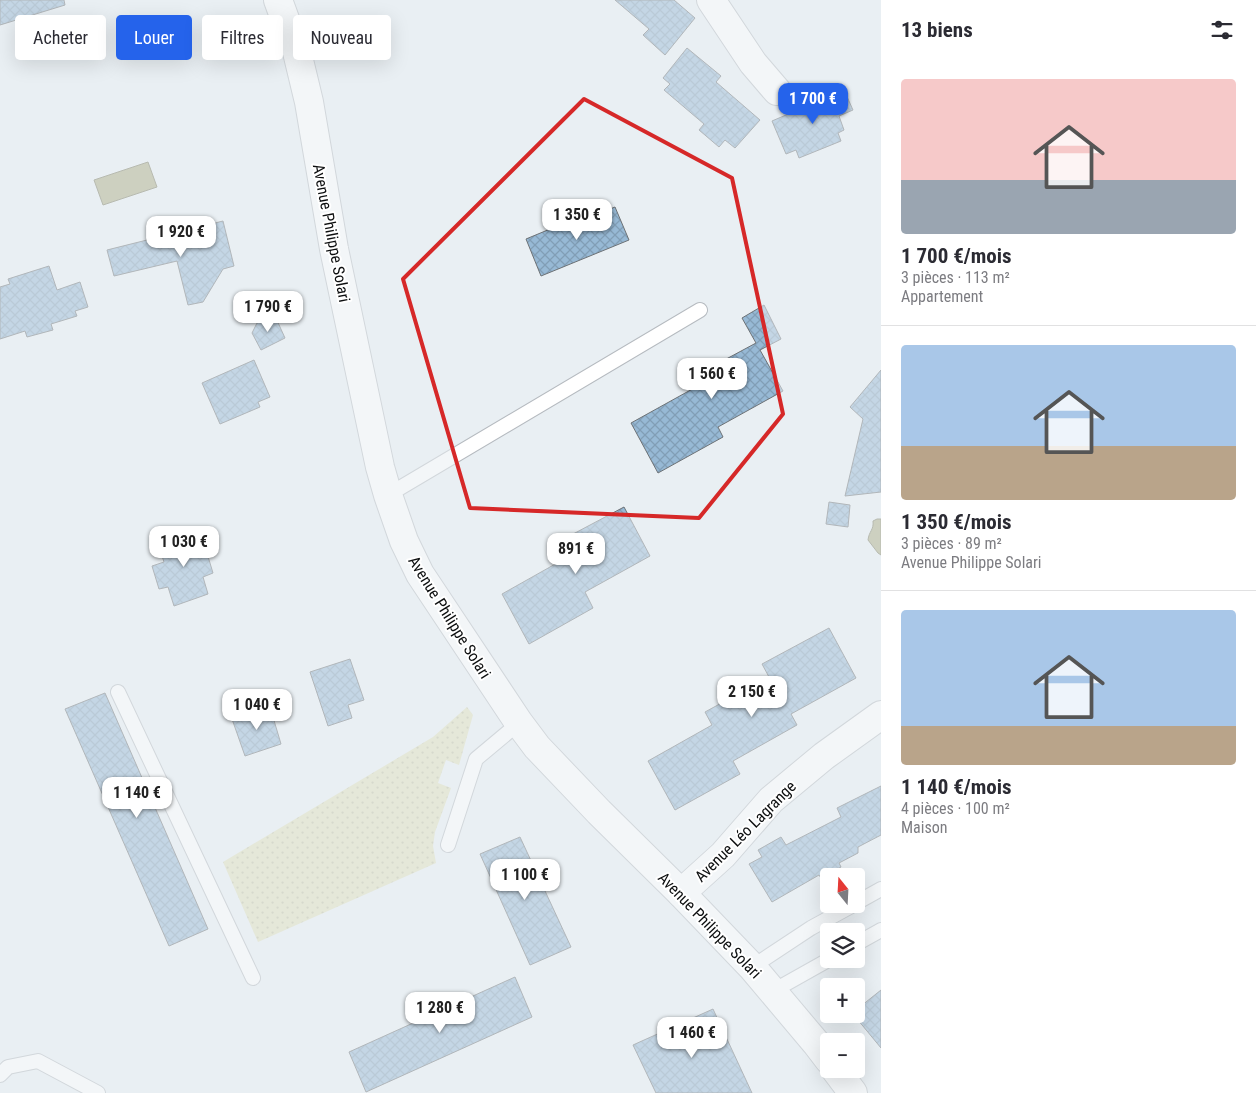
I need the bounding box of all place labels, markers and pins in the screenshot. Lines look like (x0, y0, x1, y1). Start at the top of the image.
pin: 1 700 € (767, 82, 859, 125)
pin: 1 350 € (531, 198, 623, 241)
pin: 1 920 € (135, 216, 227, 258)
pin: 1 790 € (222, 290, 314, 333)
pin: 1 560 € (666, 358, 758, 400)
pin: 1 030 € (138, 526, 230, 568)
pin: 891 € (541, 532, 611, 575)
pin: 2 150 € (706, 676, 798, 718)
pin: 1 040 € (211, 688, 303, 731)
pin: 1 140 € (91, 776, 183, 819)
pin: 1 100 € (479, 858, 571, 901)
pin: 1 280 € (394, 992, 486, 1034)
pin: 1 460 € (646, 1016, 738, 1059)

